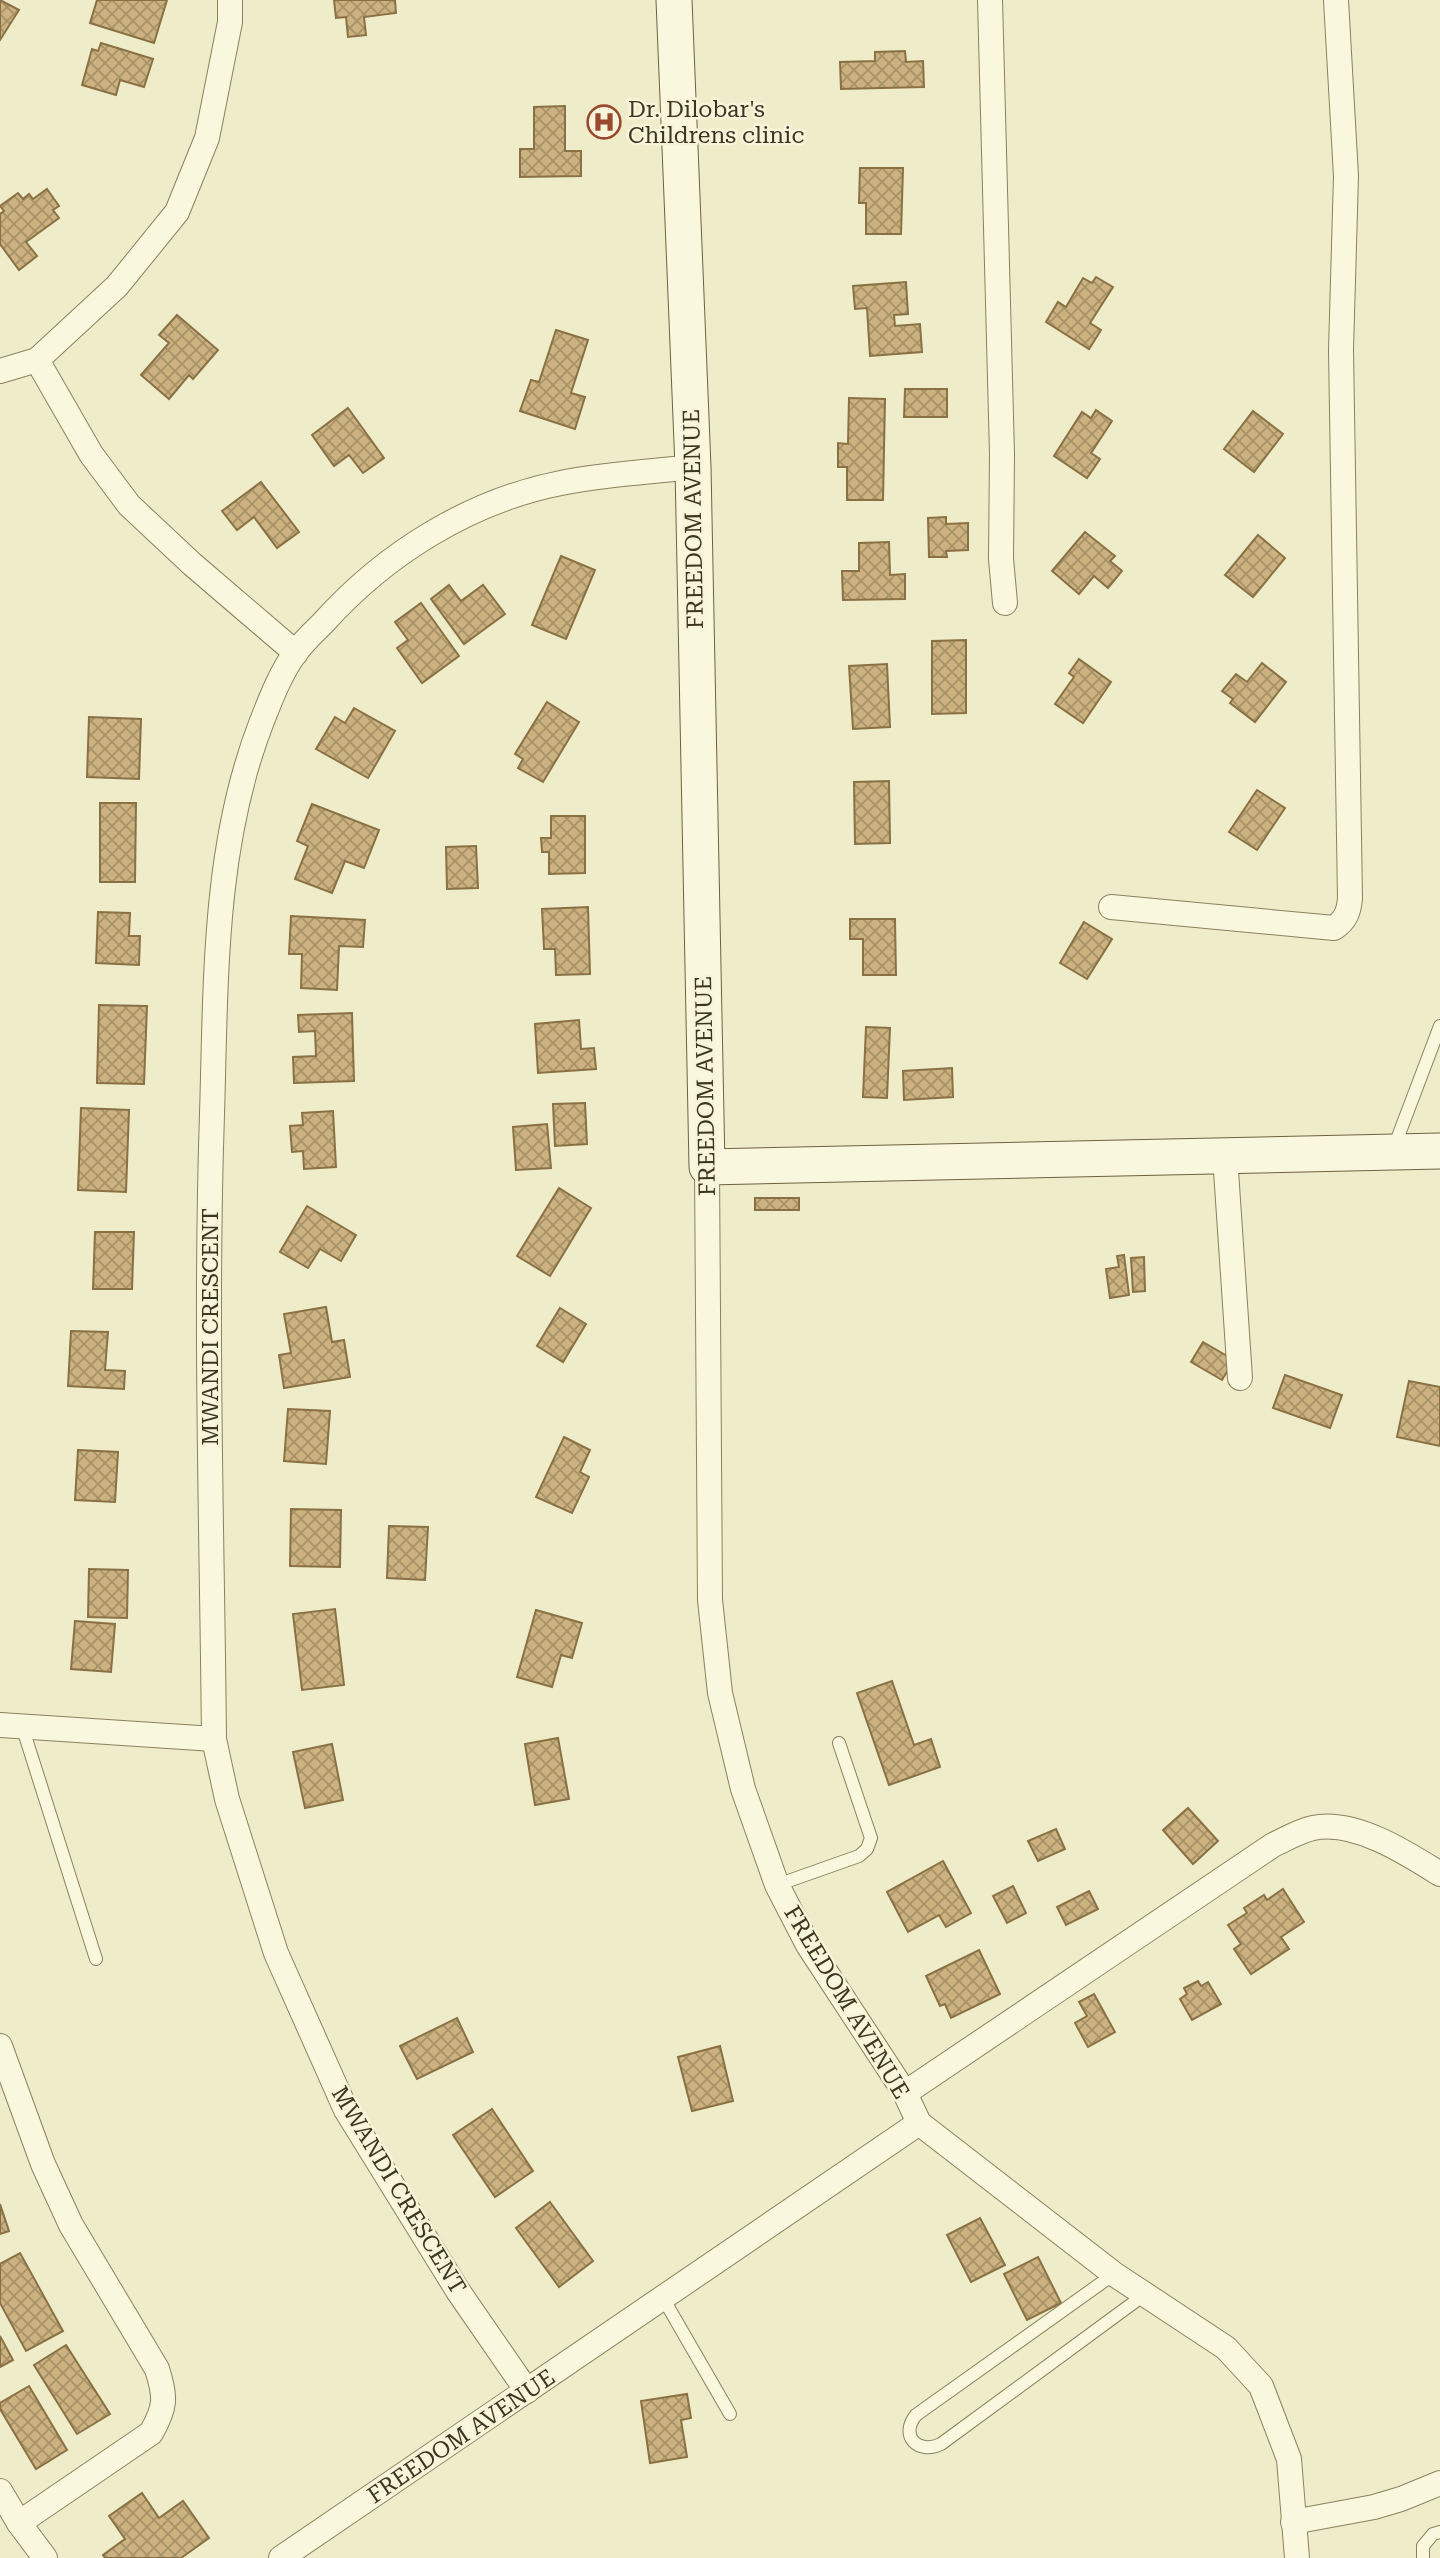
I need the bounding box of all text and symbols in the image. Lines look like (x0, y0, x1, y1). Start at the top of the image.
place label: Dr. Dilobar's Childrens clinic (628, 96, 804, 149)
hospital icon: Dr. Dilobar's Childrens clinic (585, 103, 623, 141)
street label: FREEDOM AVENUE (678, 409, 709, 629)
street label: FREEDOM AVENUE (690, 976, 721, 1196)
street label: MWANDI CRESCENT (197, 1208, 224, 1446)
street label: FREEDOM AVENUE (778, 1901, 915, 2104)
street label: MWANDI CRESCENT (326, 2081, 471, 2299)
street label: FREEDOM AVENUE (362, 2364, 560, 2509)

